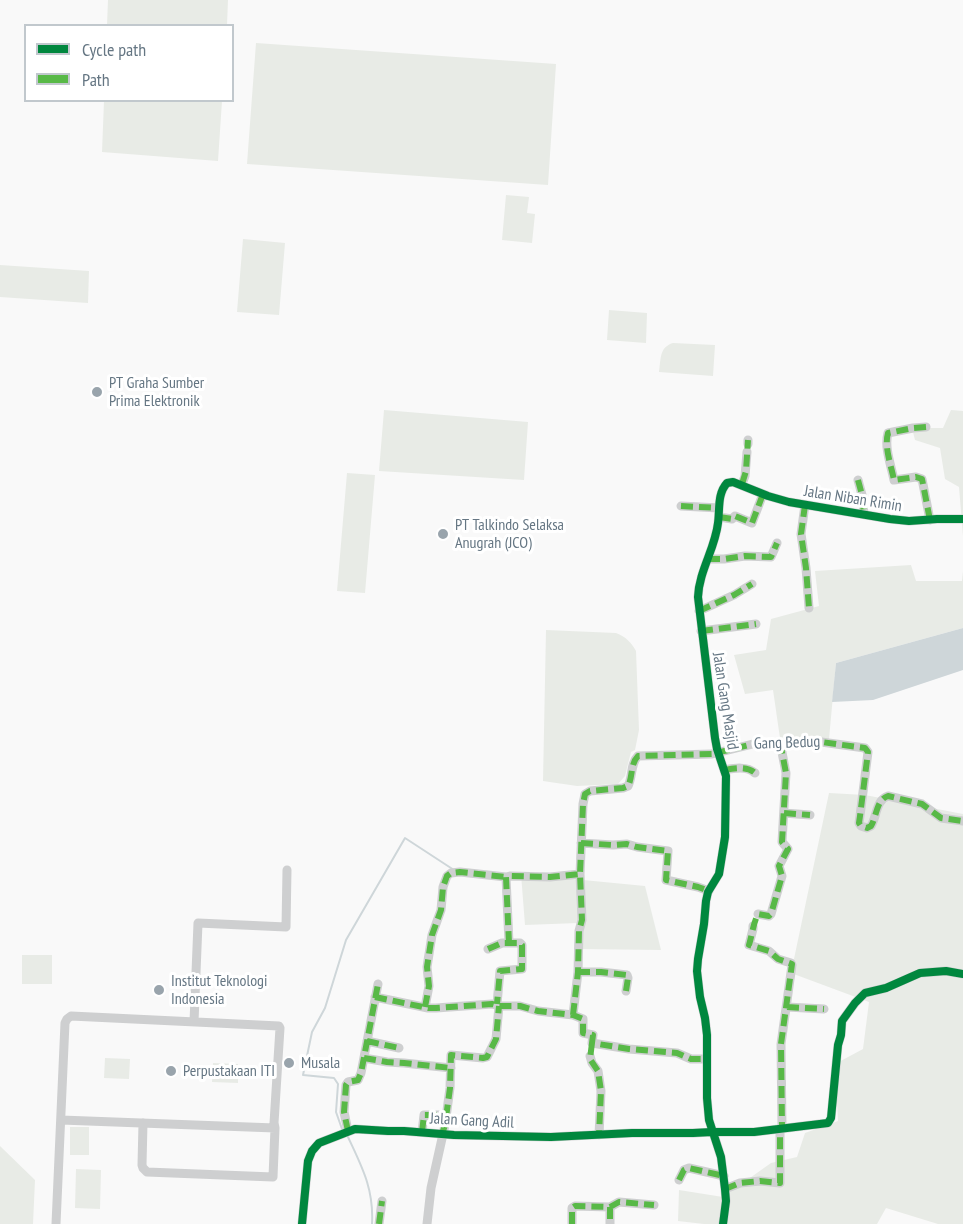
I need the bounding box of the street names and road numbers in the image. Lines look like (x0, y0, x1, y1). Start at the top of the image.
street label: Jalan Niban Rimin (803, 482, 903, 516)
street label: Jalan Gang Masjid (708, 651, 742, 751)
street label: Gang Bedug (753, 732, 821, 754)
street label: Jalan Gang Adil (430, 1109, 514, 1133)

